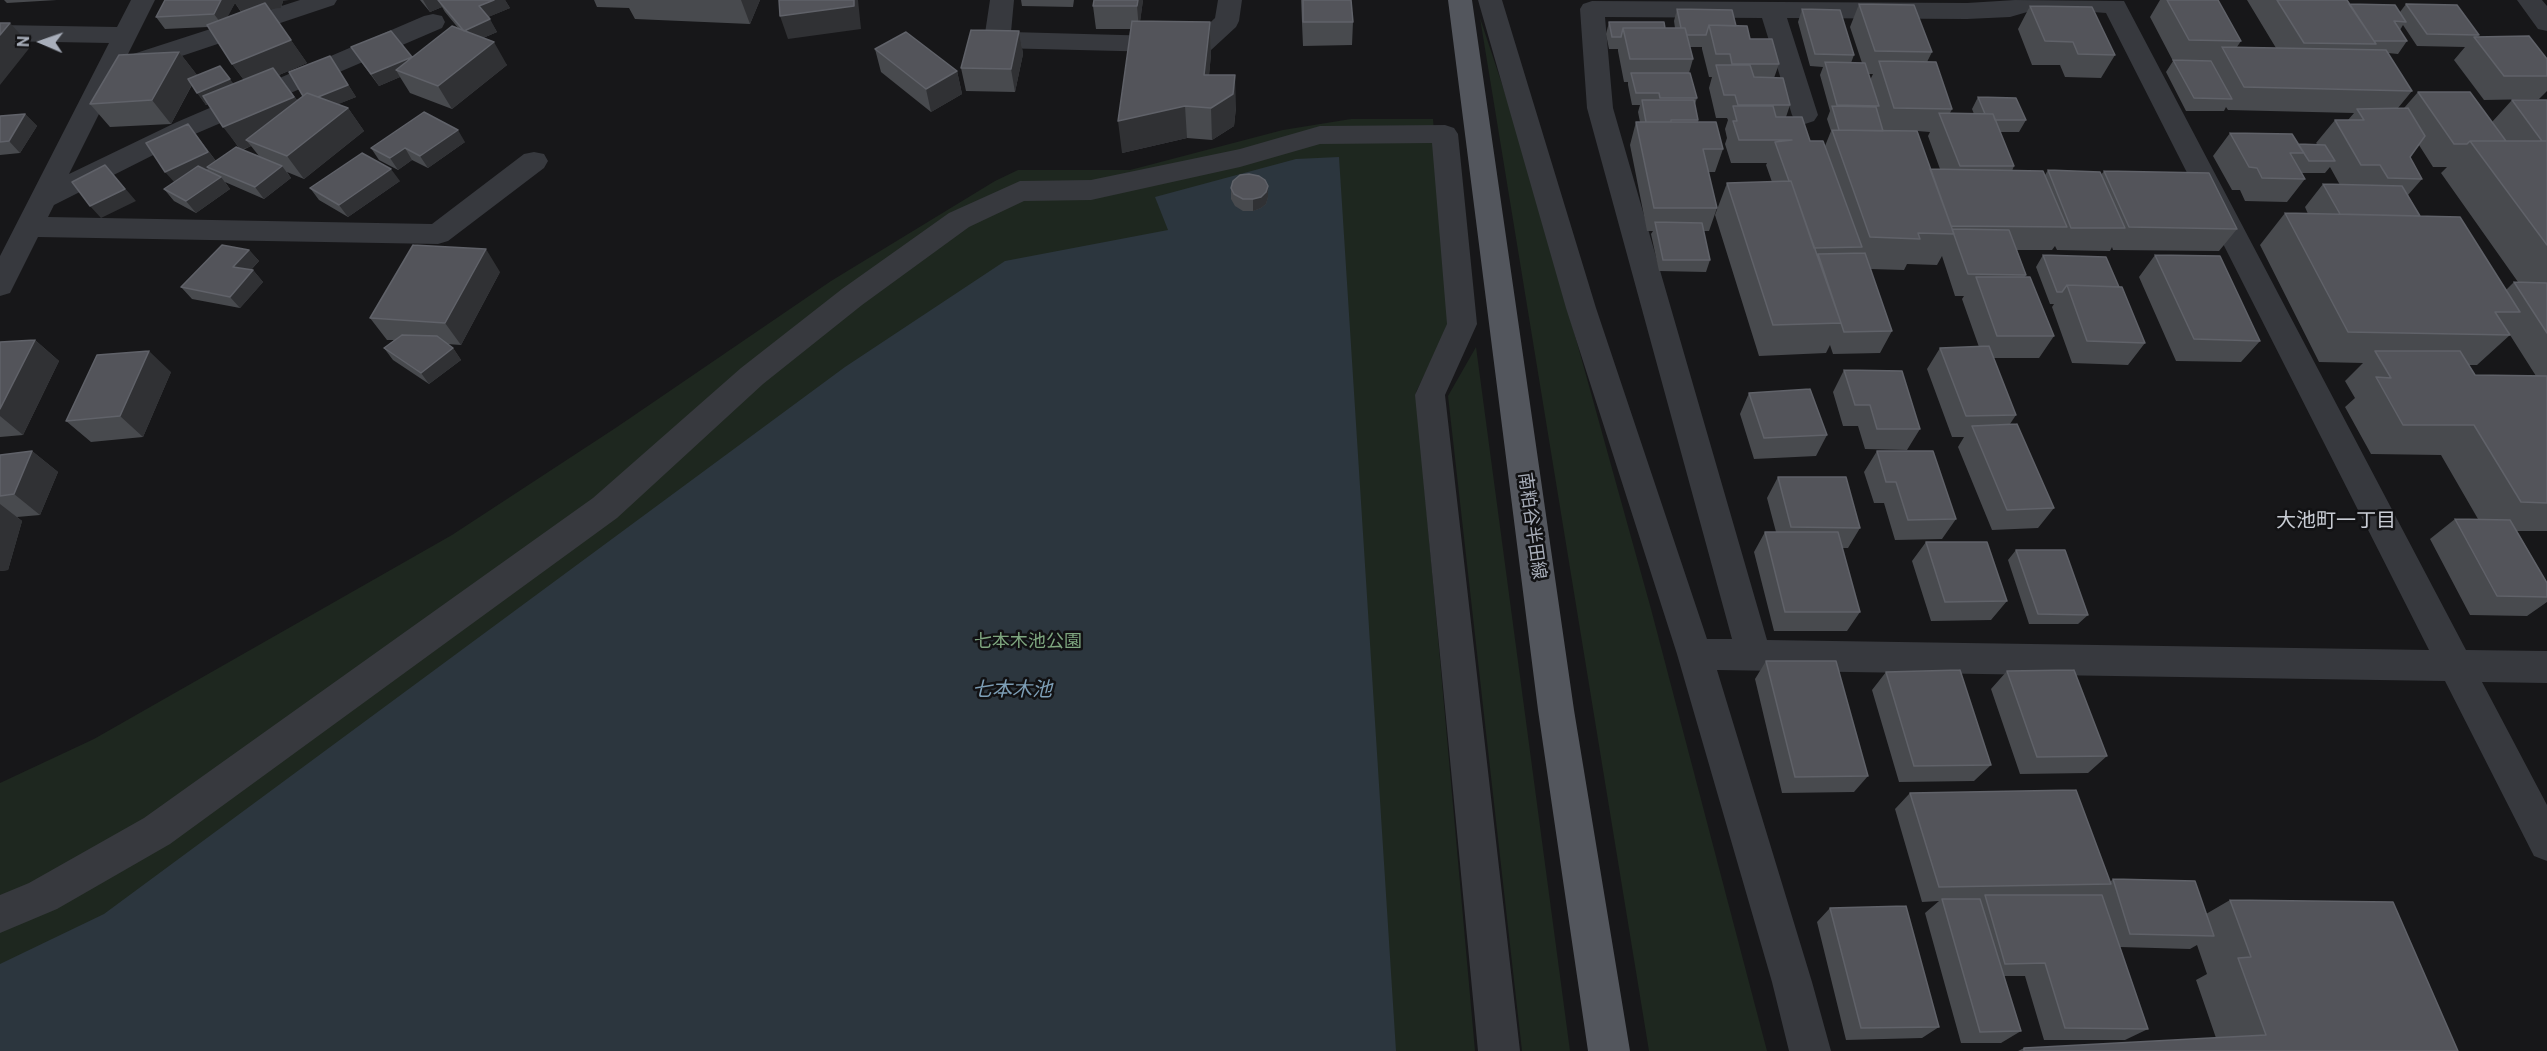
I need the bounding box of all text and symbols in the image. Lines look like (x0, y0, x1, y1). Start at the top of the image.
north arrow (12, 12, 72, 72)
text: N (14, 35, 33, 47)
street label: 南粕谷半田線 (1513, 471, 1549, 581)
district label: 大池町一丁目 (2276, 510, 2396, 534)
park label: 七本木池公園 (974, 631, 1082, 653)
water label: 七本木池 (972, 679, 1052, 703)

